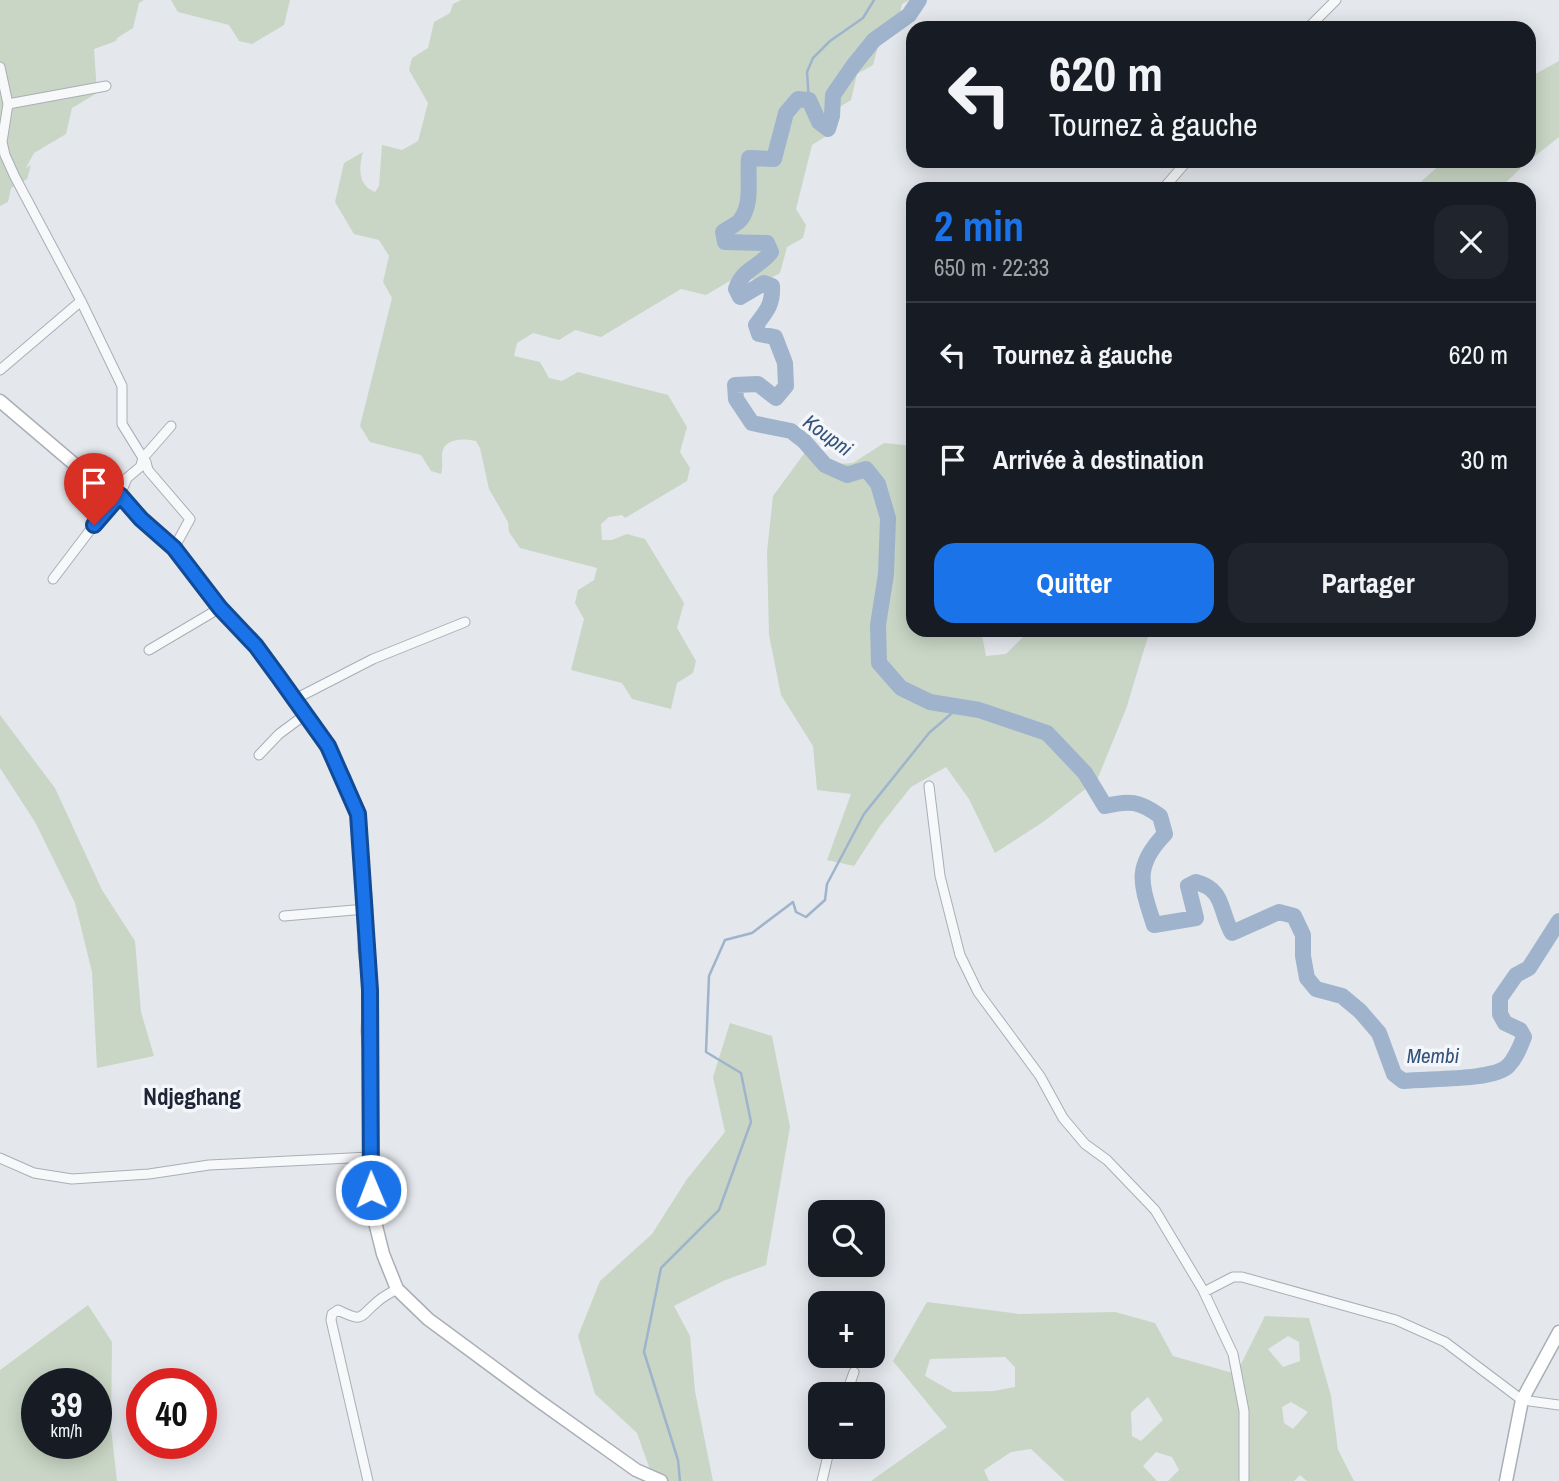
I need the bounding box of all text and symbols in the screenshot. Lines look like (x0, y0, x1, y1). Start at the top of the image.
text: 620 m (1049, 40, 1163, 106)
icon: left (934, 49, 1025, 140)
text: Tournez à gauche (1049, 103, 1258, 146)
text: 2 min (934, 198, 1024, 254)
button: close (1434, 205, 1508, 279)
text: 650 m · 22:33 (934, 252, 1049, 283)
icon: left (934, 336, 972, 374)
text: Tournez à gauche (993, 337, 1173, 372)
text: 620 m (1449, 337, 1508, 372)
water label: Koupni (797, 407, 859, 463)
icon: arrive (934, 441, 972, 479)
text: Arrivée à destination (993, 442, 1204, 477)
text: 30 m (1461, 442, 1508, 477)
pin (64, 453, 124, 525)
icon: arrive (75, 464, 113, 502)
button: Quitter (934, 543, 1214, 623)
button: Partager (1228, 543, 1508, 623)
water label: Membi (1407, 1041, 1460, 1070)
district label: Ndjeghang (143, 1081, 241, 1112)
position arrow (334, 1153, 408, 1227)
map controls (808, 1200, 885, 1459)
button: search (808, 1200, 885, 1277)
button: + (808, 1291, 885, 1368)
speed limit sign: 40 (126, 1368, 217, 1459)
text: 39 (51, 1381, 82, 1428)
button: − (808, 1382, 885, 1459)
text: km/h (51, 1418, 83, 1443)

